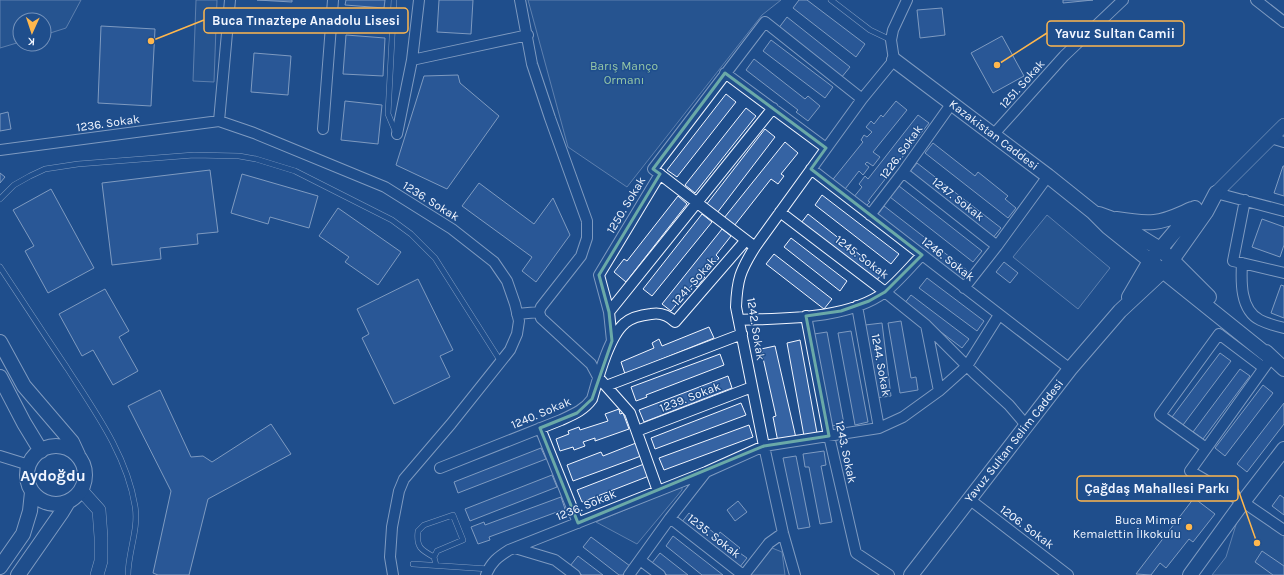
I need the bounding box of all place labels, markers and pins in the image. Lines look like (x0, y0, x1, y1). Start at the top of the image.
callout: Buca Tınaztepe Anadolu Lisesi (204, 8, 408, 33)
callout: Yavuz Sultan Camii (1047, 21, 1184, 46)
callout: Çağdaş Mahallesi Parkı (1077, 476, 1238, 501)
place label: Buca Mimar Kemalettin İlkokulu (1073, 513, 1182, 541)
marker: Buca Mimar Kemalettin İlkokulu (1184, 522, 1194, 532)

